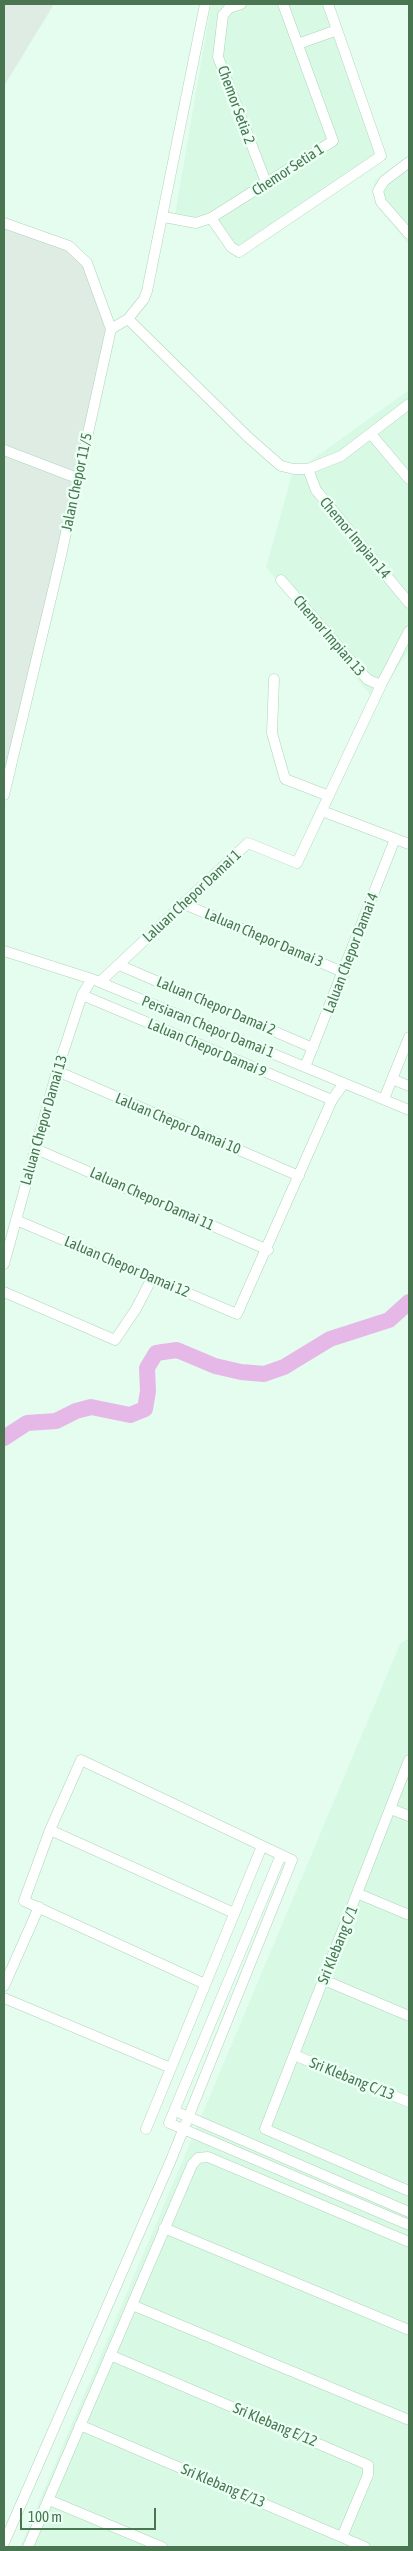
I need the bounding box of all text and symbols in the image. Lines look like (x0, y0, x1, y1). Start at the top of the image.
street label: Chemor Setia 2 (213, 63, 259, 147)
street label: Chemor Setia 1 (249, 140, 327, 200)
street label: Jalan Chepor 11/5 (58, 431, 96, 533)
street label: Chemor Impian 14 (316, 494, 394, 582)
street label: Chemor Impian 13 (289, 592, 369, 680)
street label: Laluan Chepor Damai 1 (139, 846, 245, 946)
street label: Laluan Chepor Damai 4 (320, 890, 382, 1016)
street label: Laluan Chepor Damai 3 (202, 905, 326, 971)
street label: Laluan Chepor Damai 2 (154, 973, 278, 1039)
street label: Persiaran Chepor Damai 1 (139, 992, 277, 1062)
street label: Laluan Chepor Damai 9 (145, 1015, 269, 1081)
street label: Laluan Chepor Damai 13 (17, 1053, 71, 1187)
street label: Laluan Chepor Damai 10 (113, 1089, 243, 1159)
street label: Laluan Chepor Damai 11 (87, 1163, 217, 1235)
street label: Laluan Chepor Damai 12 (62, 1232, 192, 1302)
street label: Sri Klebang C/1 (314, 1903, 362, 1987)
street label: Sri Klebang C/13 (307, 2054, 397, 2104)
street label: Sri Klebang E/12 (230, 2399, 320, 2451)
street label: Sri Klebang E/13 (178, 2460, 268, 2512)
scale bar (22, 2498, 159, 2530)
text: 100 m (28, 2508, 62, 2525)

